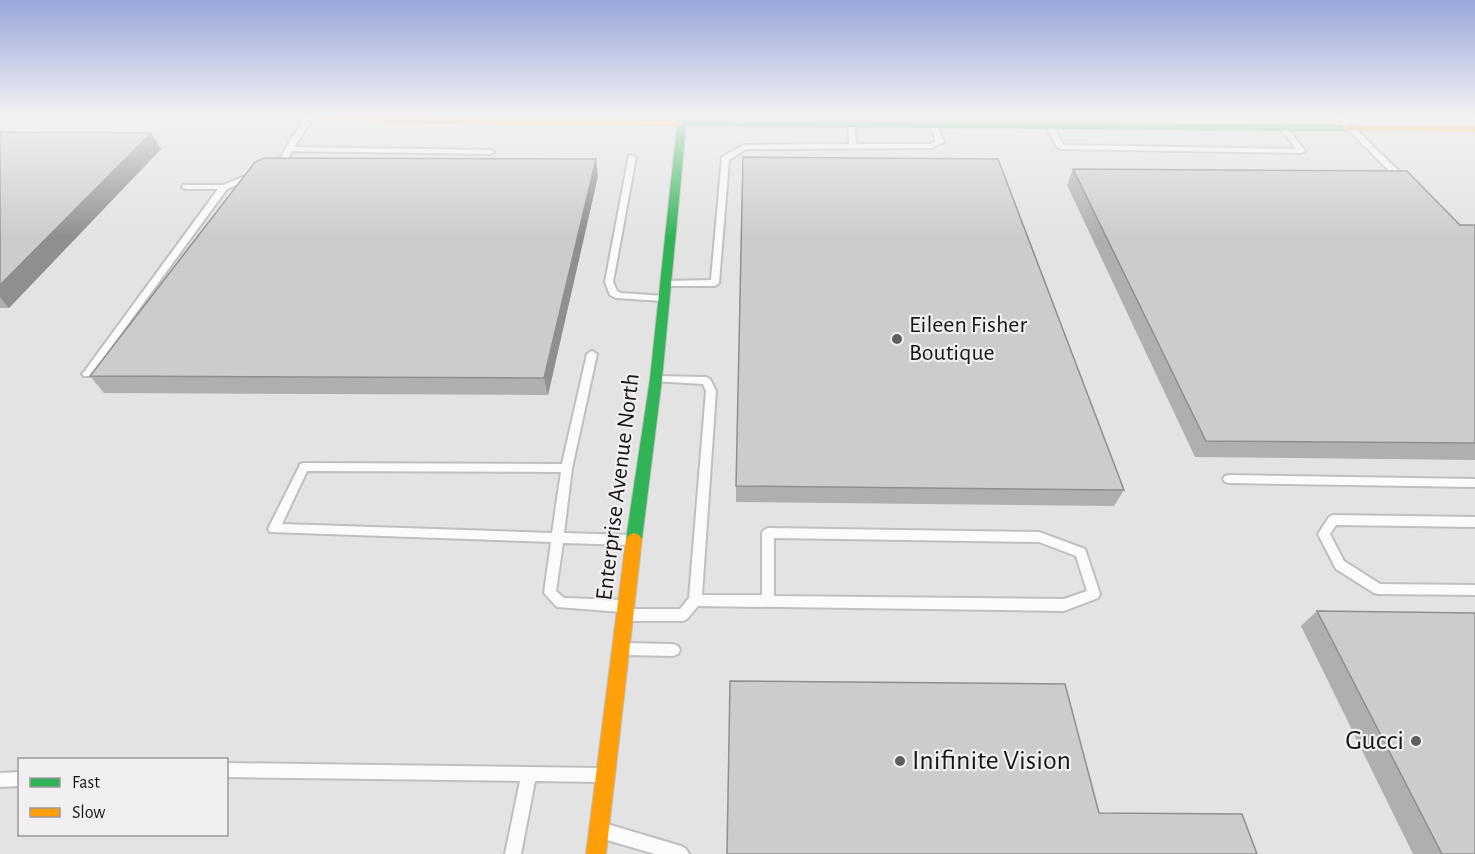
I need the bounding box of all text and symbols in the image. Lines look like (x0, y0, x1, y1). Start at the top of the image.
place label: Eileen Fisher Boutique (909, 313, 1027, 365)
marker: Eileen Fisher Boutique (890, 332, 904, 346)
street label: Enterprise Avenue North (592, 372, 644, 602)
place label: Gucci (1345, 727, 1404, 755)
marker: Gucci (1409, 734, 1423, 748)
place label: Inifinite Vision (912, 747, 1071, 775)
marker: Inifinite Vision (893, 754, 907, 768)
legend (18, 758, 228, 836)
text: Fast (72, 774, 100, 792)
text: Slow (72, 804, 105, 822)

